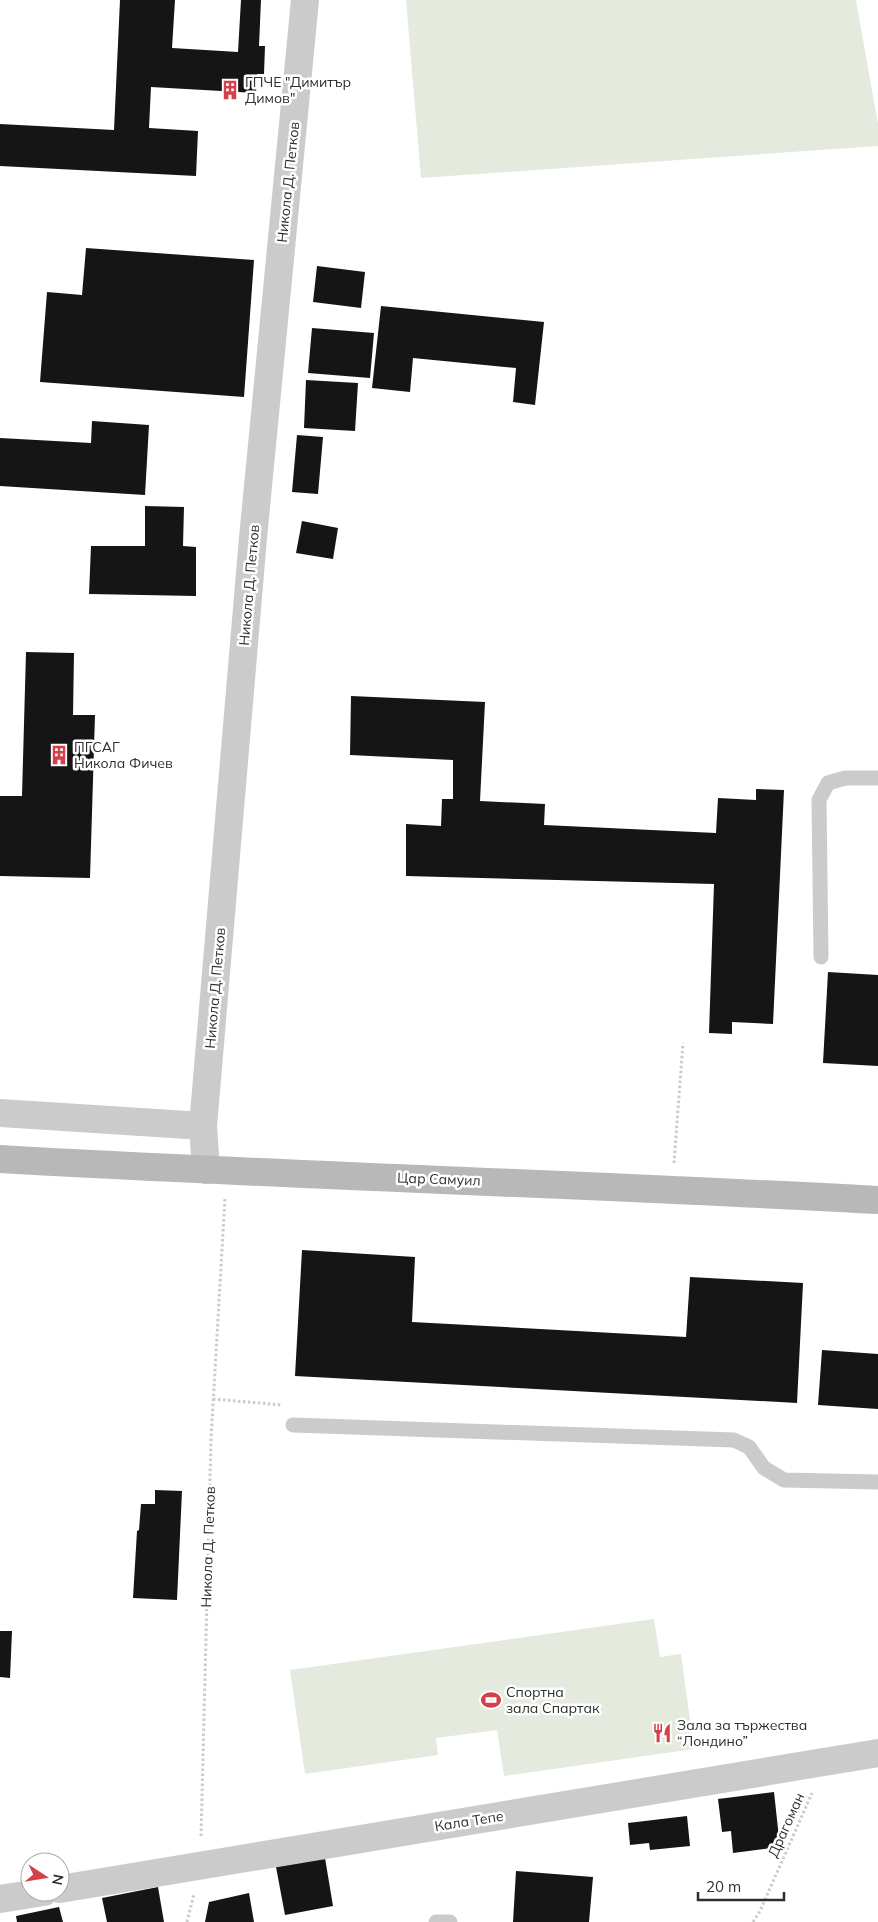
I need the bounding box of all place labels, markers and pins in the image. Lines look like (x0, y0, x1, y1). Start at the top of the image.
place label: ГПЧЕ "Димитър Димов" (245, 73, 351, 107)
building icon: ГПЧЕ "Димитър Димов" (219, 79, 241, 101)
place label: ПГСАГ Никола Фичев (74, 738, 173, 772)
building icon: ПГСАГ Никола Фичев (48, 744, 70, 766)
place label: Спортна зала Спартак (506, 1683, 600, 1717)
sports icon: Спортна зала Спартак (480, 1689, 502, 1711)
place label: Зала за тържества “Лондино” (677, 1716, 807, 1750)
restaurant icon: Зала за тържества “Лондино” (651, 1722, 673, 1744)

